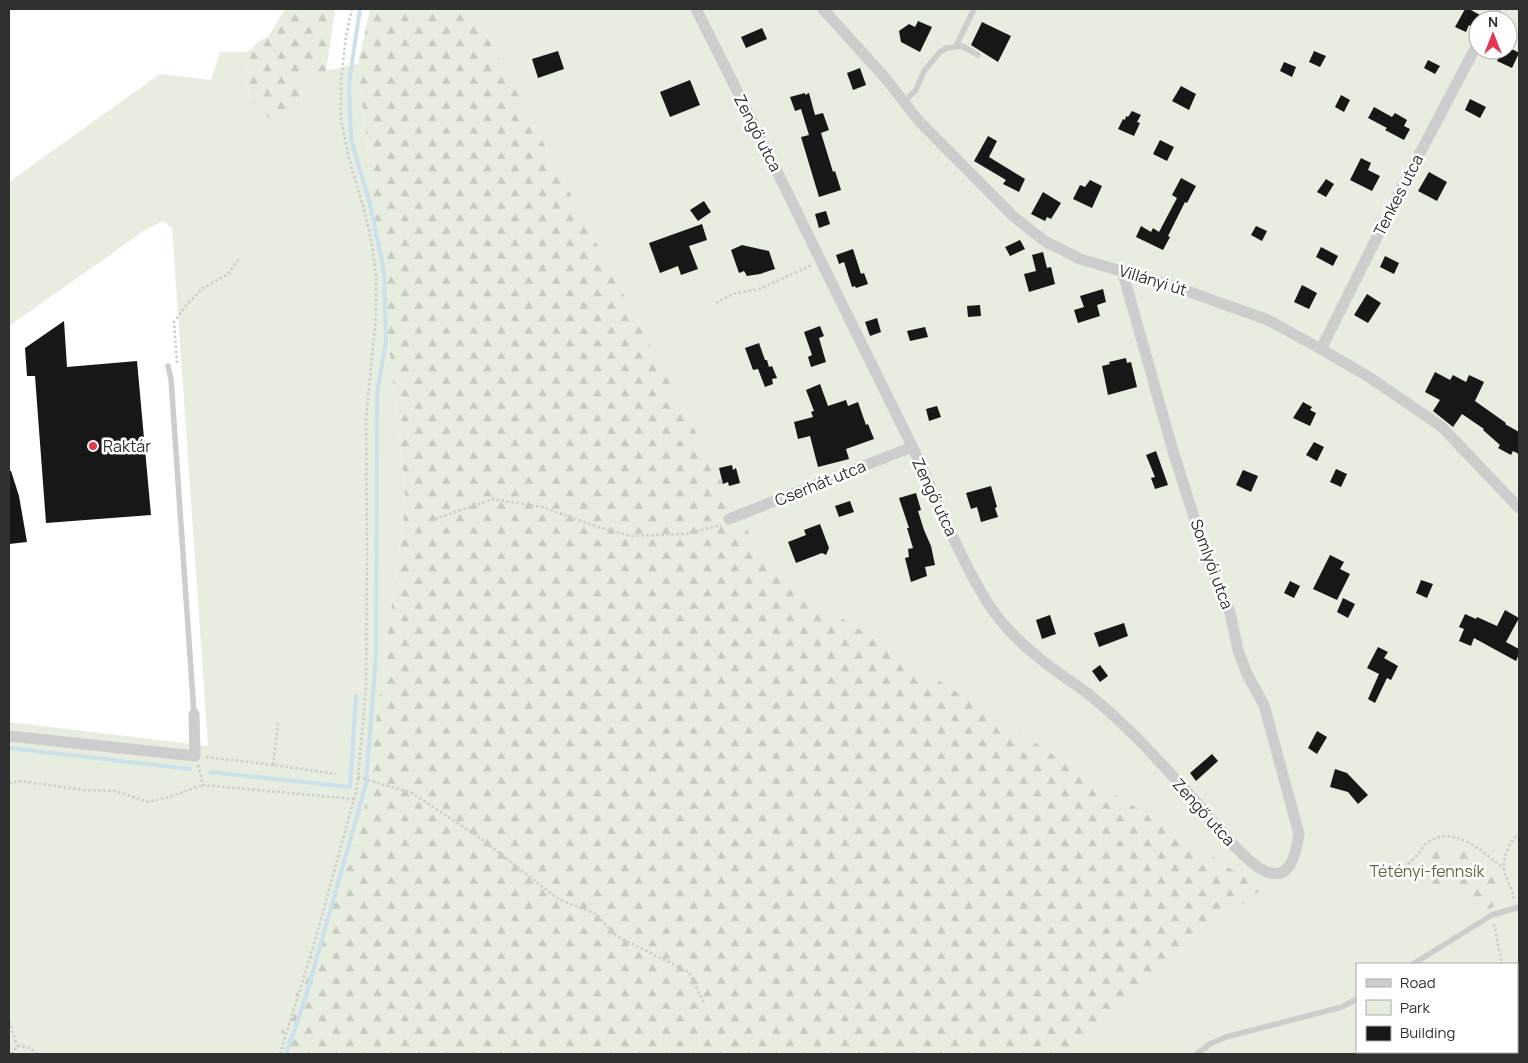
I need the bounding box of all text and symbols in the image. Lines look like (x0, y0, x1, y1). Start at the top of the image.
north arrow (1468, 10, 1518, 60)
text: N (1488, 12, 1498, 31)
street label: Zengő utca (729, 91, 787, 175)
street label: Tenkes utca (1368, 150, 1428, 240)
street label: Villányi út (1116, 259, 1190, 301)
place label: Raktár (103, 435, 151, 457)
marker: Raktár (87, 440, 99, 452)
street label: Zengő utca (907, 454, 963, 540)
street label: Cserhát utca (771, 455, 869, 511)
street label: Somlyói utca (1186, 516, 1238, 612)
street label: Zengő utca (1168, 773, 1240, 851)
park label: Tétényi-fennsík (1370, 860, 1486, 882)
legend (1356, 963, 1518, 1053)
text: Road (1400, 972, 1436, 993)
text: Park (1400, 997, 1430, 1018)
text: Building (1400, 1022, 1455, 1043)

